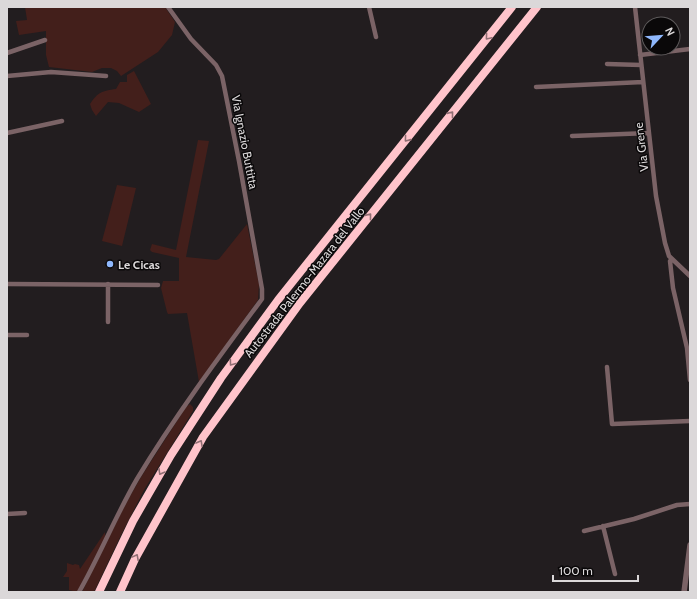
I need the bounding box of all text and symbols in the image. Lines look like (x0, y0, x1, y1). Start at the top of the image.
north arrow (641, 16, 681, 56)
text: N (662, 25, 678, 38)
one-way arrow (485, 32, 492, 40)
street label: Via Ignazio Buttitta (229, 94, 262, 191)
one-way arrow (446, 112, 453, 119)
street label: Via Grene (631, 122, 651, 172)
one-way arrow (404, 134, 411, 141)
street label: Autostrada Palermo-Mazara del Vallo (240, 203, 368, 360)
one-way arrow (365, 213, 372, 220)
place label: Le Cicas (118, 257, 160, 272)
marker: Le Cicas (105, 259, 115, 269)
one-way arrow (229, 359, 237, 366)
one-way arrow (195, 440, 202, 447)
one-way arrow (159, 468, 166, 475)
one-way arrow (132, 553, 139, 561)
scale bar (553, 557, 638, 583)
text: 100 m (559, 563, 593, 578)

